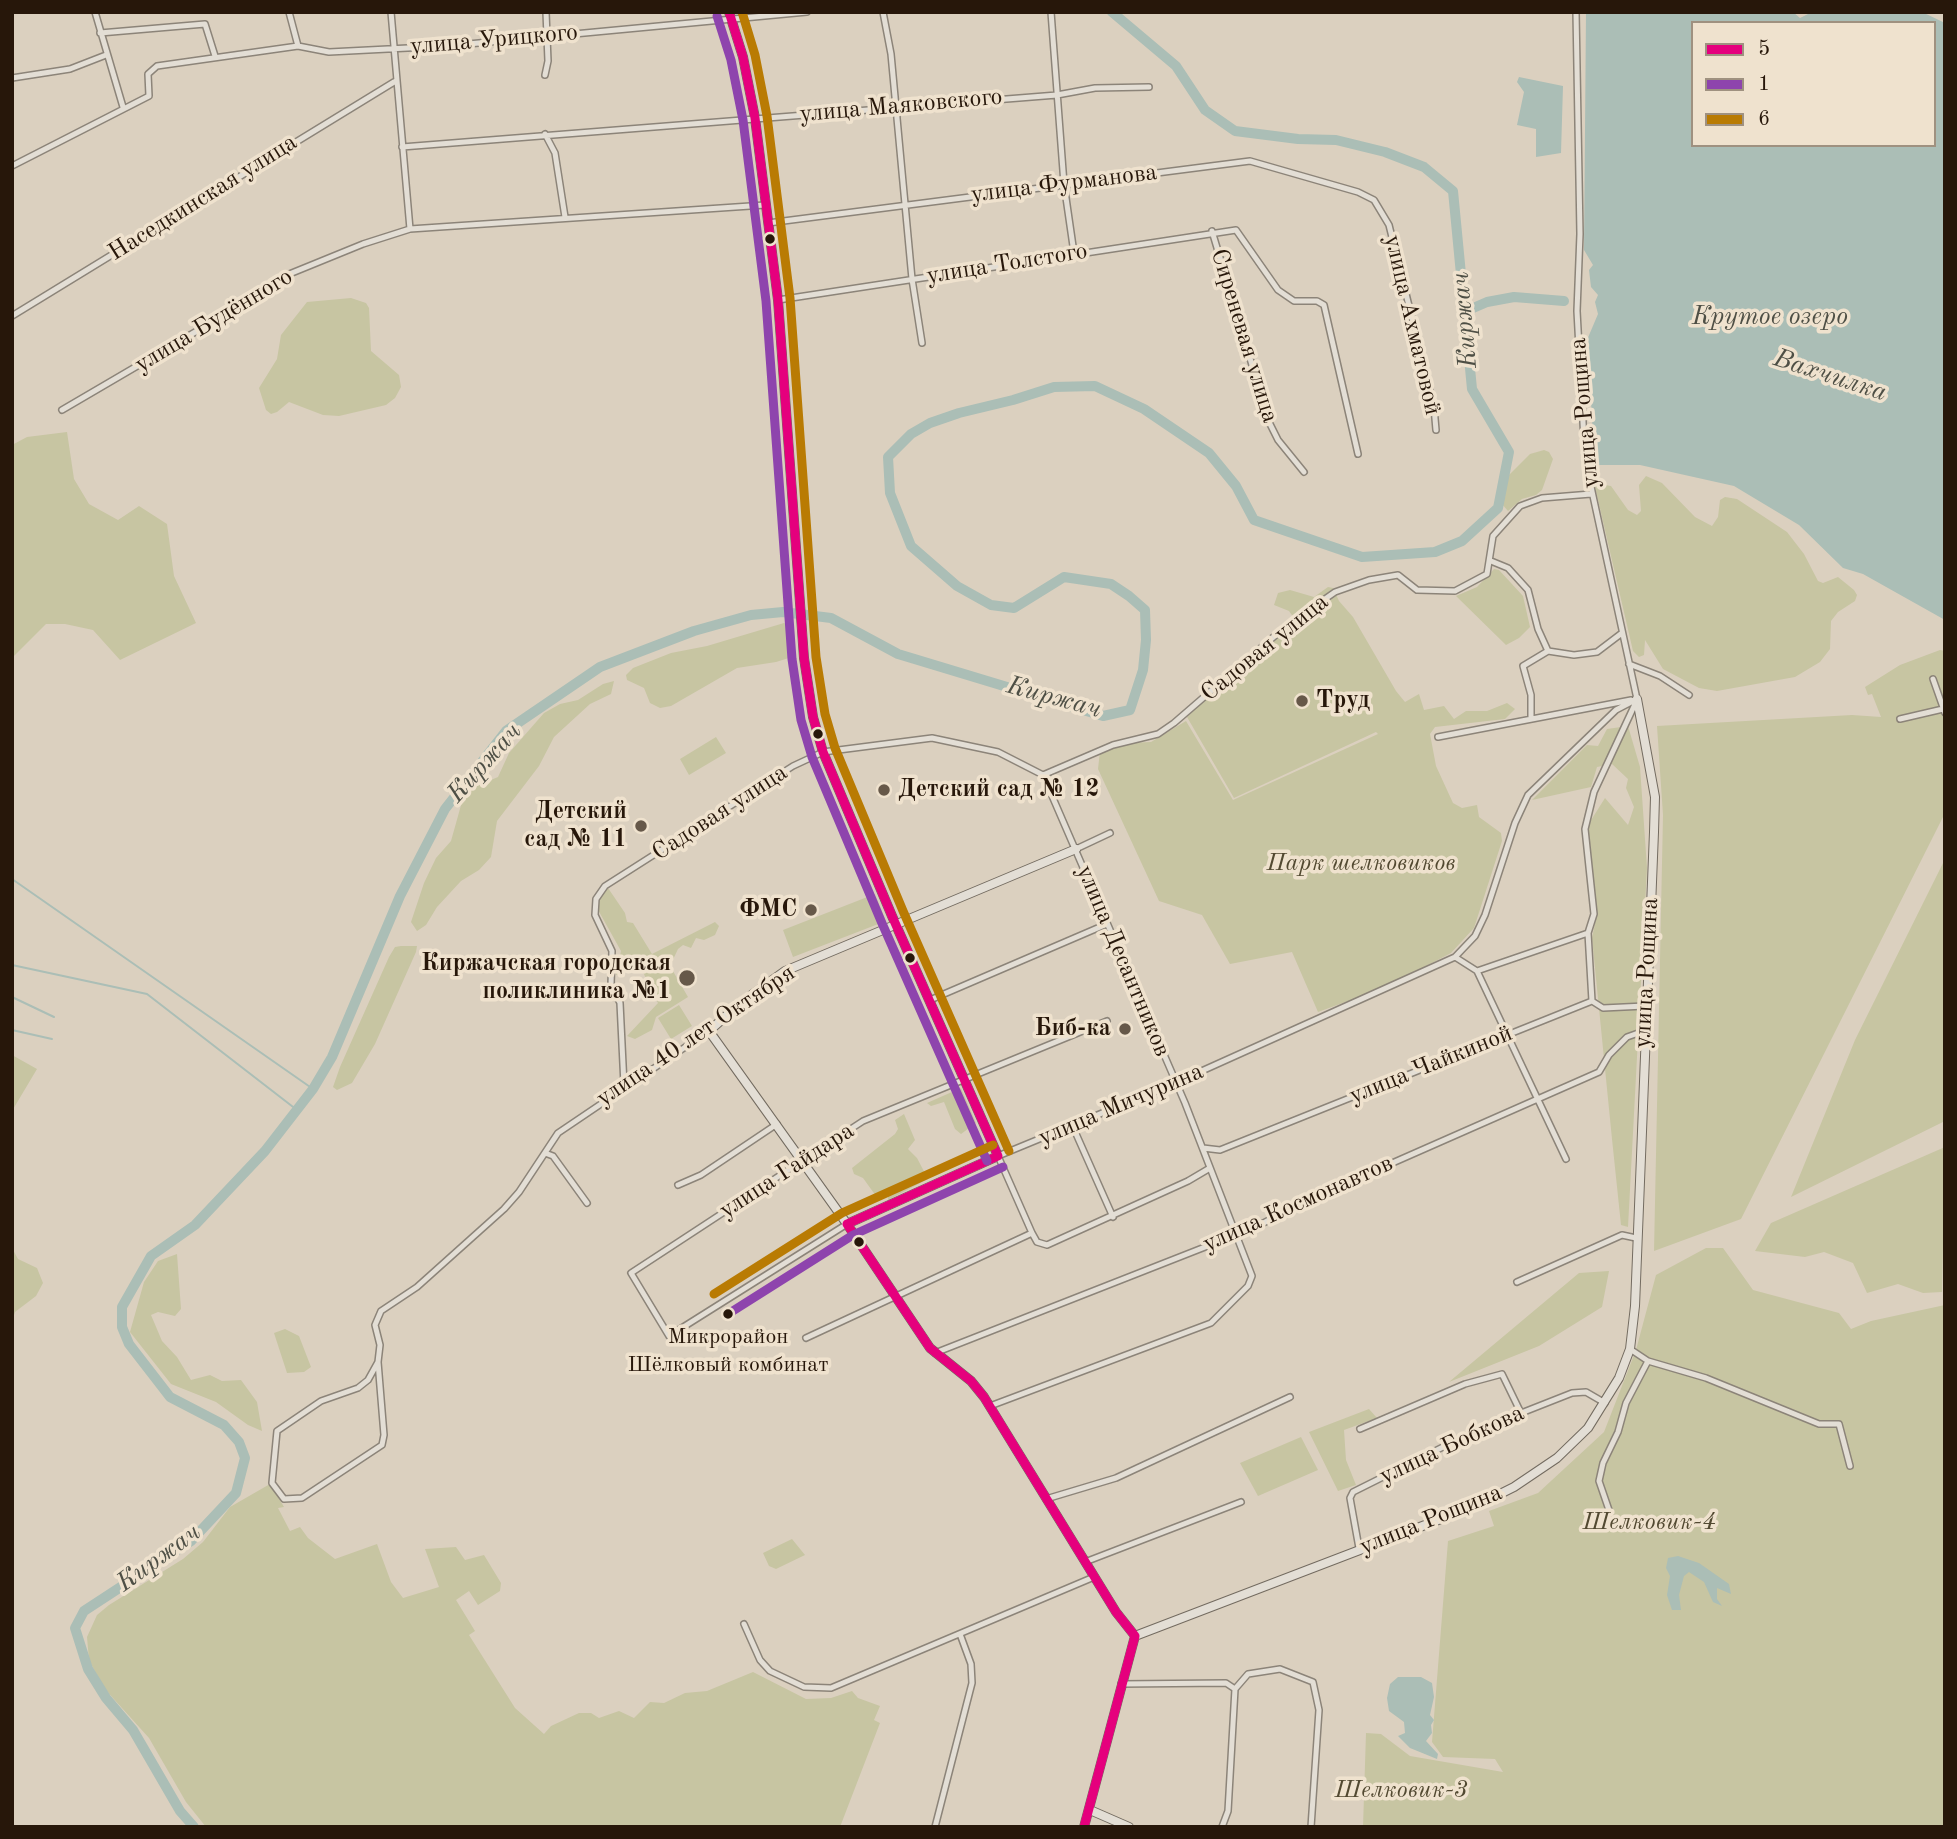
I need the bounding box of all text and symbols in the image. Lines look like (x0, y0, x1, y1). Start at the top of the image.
street label: улица Урицкого (409, 18, 579, 62)
legend (1691, 21, 1936, 147)
text: 5 (1758, 39, 1770, 60)
text: 1 (1758, 74, 1770, 95)
street label: улица Маяковского (798, 83, 1004, 129)
text: 6 (1758, 109, 1770, 130)
street label: Наседкинская улица (103, 128, 303, 268)
street label: улица Фурманова (969, 158, 1159, 210)
unlabelled marker (763, 232, 777, 246)
street label: улица Ахматовой (1377, 232, 1447, 418)
street label: улица Толстого (925, 237, 1089, 291)
street label: Сиреневая улица (1204, 245, 1284, 427)
street label: улица Будённого (130, 263, 298, 379)
water label: Киржач (1445, 270, 1485, 370)
water label: Крутое озеро (1692, 301, 1848, 333)
street label: улица Рощина (1564, 336, 1606, 490)
water label: Вахчилка (1769, 343, 1891, 409)
street label: Садовая улица (1195, 588, 1335, 708)
water label: Киржач (1003, 670, 1105, 726)
place label: Труд (1316, 687, 1370, 715)
marker: Труд (1294, 693, 1310, 709)
water label: Киржач (441, 717, 529, 809)
unlabelled marker (811, 727, 825, 741)
street label: Садовая улица (647, 759, 793, 867)
place label: Детский сад № 12 (898, 776, 1100, 804)
marker: Детский сад № 12 (876, 782, 892, 798)
place label: Детский сад № 11 (524, 798, 627, 854)
marker: Детский сад № 11 (633, 818, 649, 834)
park label: Парк шелковиков (1267, 850, 1455, 878)
street label: улица Десантников (1070, 861, 1176, 1061)
place label: ФМС (739, 896, 797, 924)
street label: улица Рощина (1629, 897, 1665, 1049)
marker: ФМС (803, 902, 819, 918)
place label: Киржачская городская поликлиника №1 (421, 950, 671, 1006)
unlabelled marker (903, 951, 917, 965)
street label: улица 40 лет Октября (591, 959, 801, 1113)
marker: Киржачская городская поликлиника №1 (677, 968, 697, 988)
place label: Биб-ка (1034, 1015, 1111, 1043)
street label: улица Чайкиной (1345, 1019, 1517, 1111)
marker: Биб-ка (1117, 1021, 1133, 1037)
street label: улица Мичурина (1034, 1057, 1208, 1153)
street label: улица Гайдара (714, 1117, 860, 1225)
street label: улица Космонавтов (1199, 1149, 1397, 1259)
unlabelled marker (852, 1235, 866, 1249)
marker: Микрорайон Шёлковый комбинат (721, 1307, 735, 1321)
place label: Микрорайон Шёлковый комбинат (627, 1324, 829, 1376)
street label: улица Бобкова (1375, 1399, 1529, 1491)
street label: улица Рощина (1356, 1478, 1506, 1562)
park label: Шелковик-4 (1582, 1509, 1716, 1537)
water label: Киржач (111, 1517, 207, 1599)
park label: Шелковик-3 (1334, 1777, 1468, 1805)

